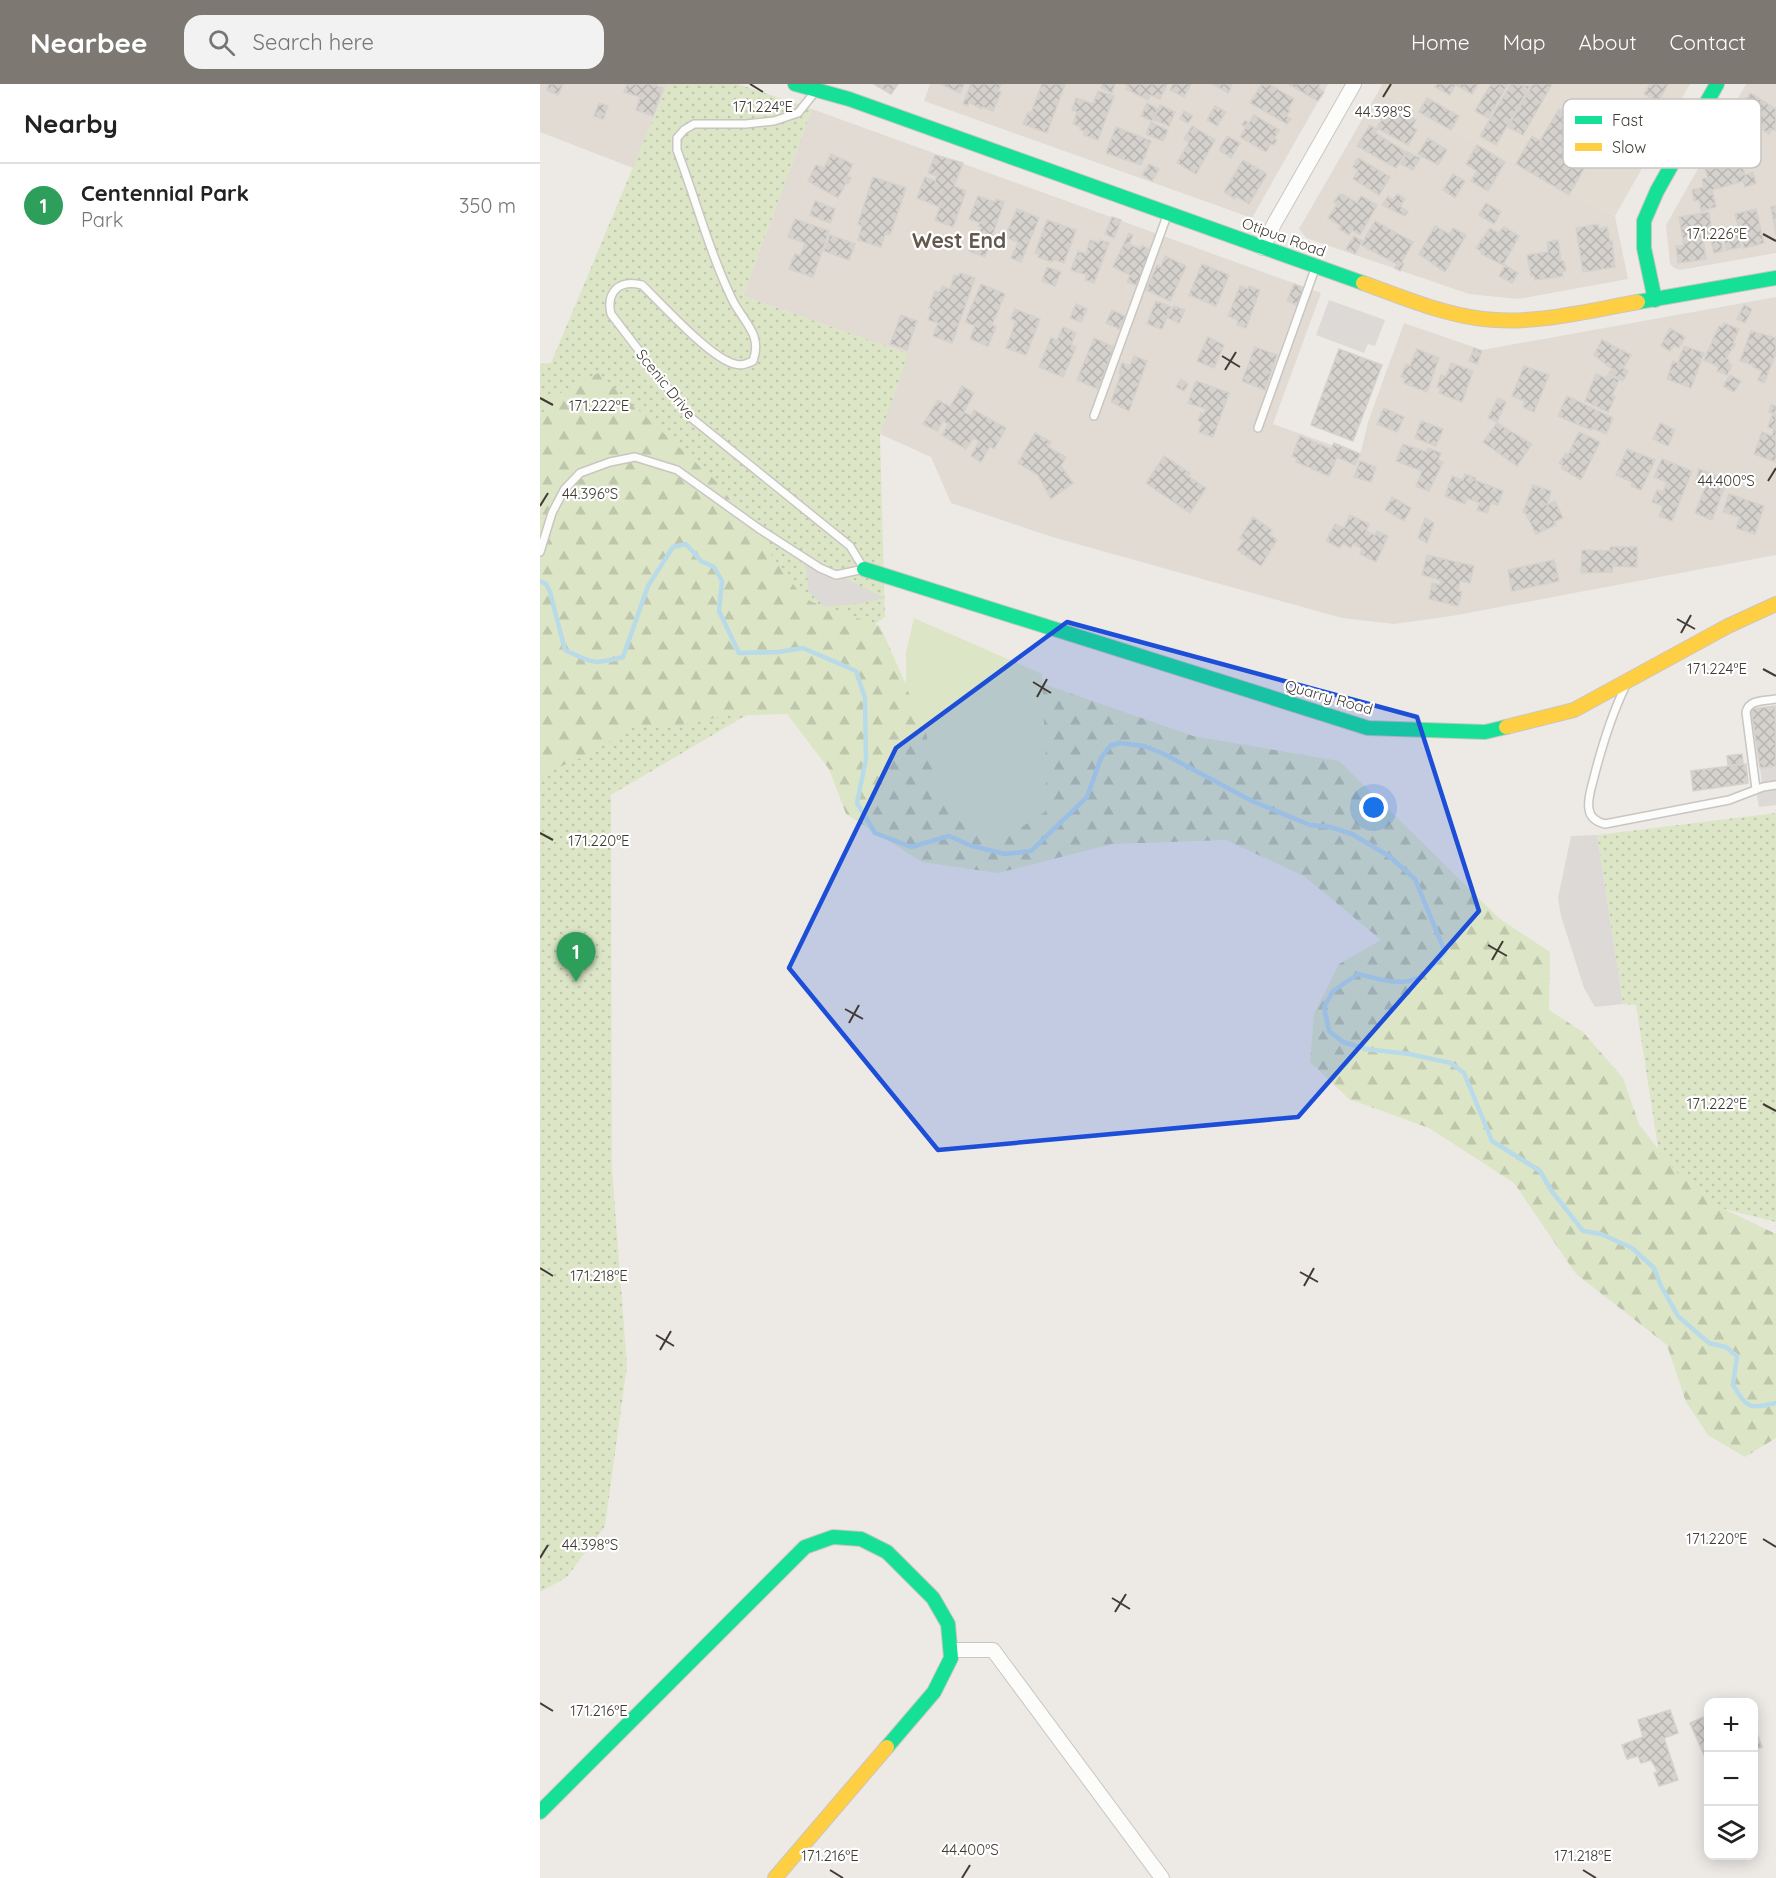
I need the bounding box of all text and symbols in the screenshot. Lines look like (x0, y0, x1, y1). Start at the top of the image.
search box (184, 15, 604, 69)
text: Nearbee (30, 25, 148, 60)
icon: search (205, 26, 238, 59)
text: Search here (253, 28, 374, 56)
text: Home (1411, 29, 1470, 55)
text: Map (1503, 29, 1546, 55)
text: About (1579, 29, 1637, 55)
text: Contact (1670, 29, 1746, 55)
text: 171.224°E (733, 97, 793, 116)
legend (1563, 99, 1761, 168)
text: 44.398°S (1355, 102, 1411, 121)
text: Nearby (24, 107, 118, 140)
text: Fast (1612, 110, 1643, 130)
text: Slow (1612, 137, 1646, 157)
text: Centennial Park (81, 179, 249, 207)
text: 1 (40, 193, 47, 218)
text: 350 m (459, 193, 516, 218)
text: Park (81, 207, 123, 232)
street label: Otipua Road (1239, 213, 1329, 261)
text: 171.226°E (1687, 224, 1747, 243)
district label: West End (912, 227, 1006, 253)
street label: Scenic Drive (632, 345, 700, 423)
text: 171.222°E (569, 396, 629, 415)
text: 44.400°S (1697, 471, 1755, 490)
text: 44.396°S (562, 484, 618, 503)
text: 171.224°E (1687, 659, 1747, 678)
street label: Quarry Road (1283, 675, 1375, 719)
your location (1359, 793, 1388, 822)
text: 171.220°E (568, 831, 630, 850)
pin: 1 (556, 932, 596, 982)
text: 171.222°E (1687, 1094, 1747, 1113)
text: 171.218°E (570, 1266, 628, 1285)
text: 171.220°E (1686, 1529, 1748, 1548)
text: 44.398°S (562, 1535, 618, 1554)
map controls (1704, 1698, 1758, 1860)
button: + (1704, 1698, 1758, 1752)
text: 171.216°E (570, 1701, 628, 1720)
button: − (1704, 1752, 1758, 1806)
button: layers (1704, 1806, 1758, 1860)
text: 44.400°S (941, 1840, 999, 1859)
text: 171.216°E (801, 1846, 859, 1865)
text: 171.218°E (1554, 1846, 1612, 1865)

